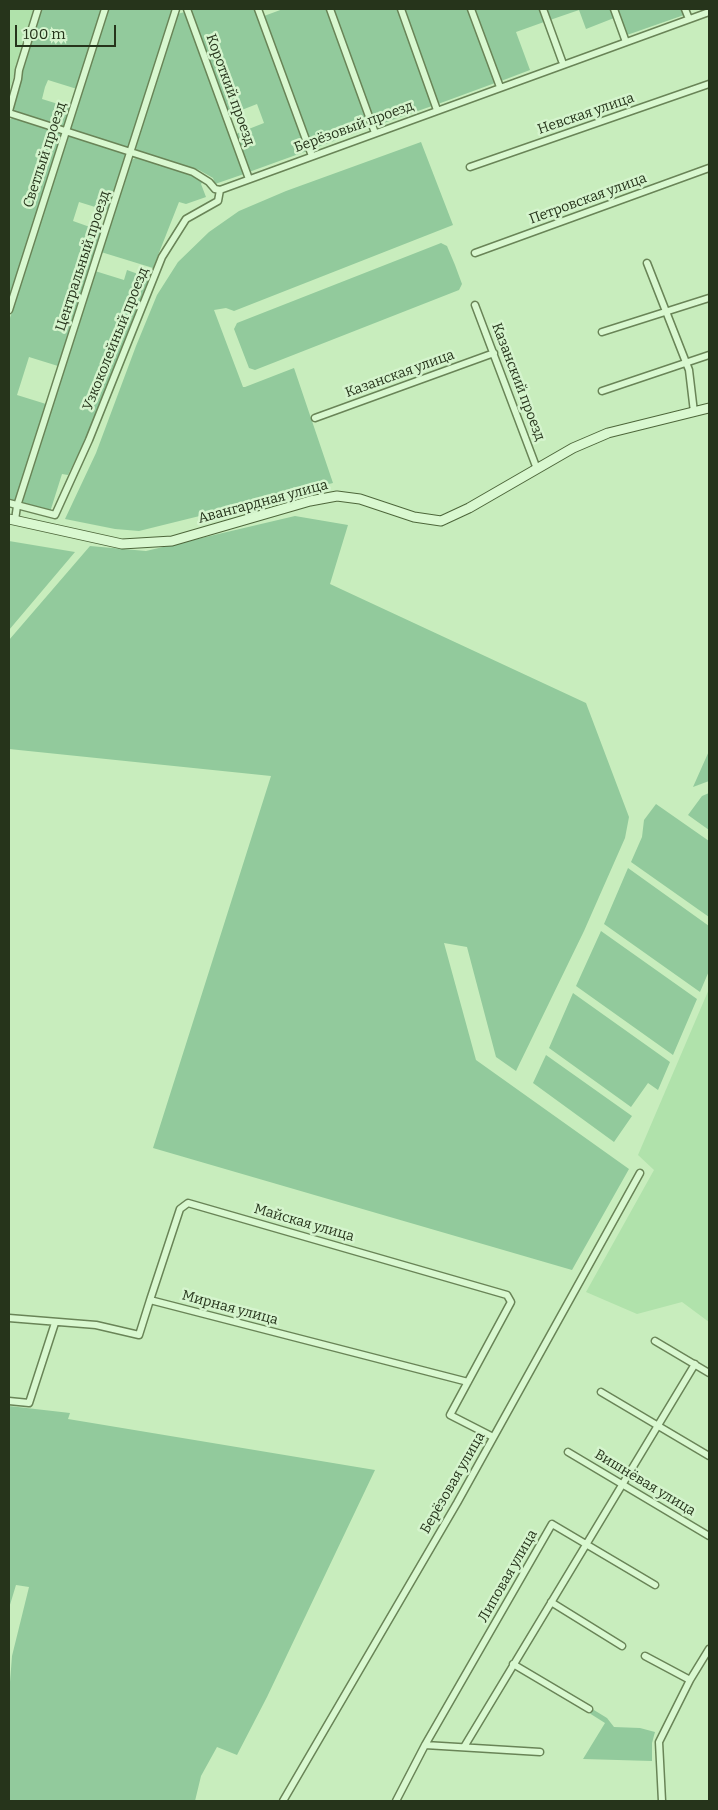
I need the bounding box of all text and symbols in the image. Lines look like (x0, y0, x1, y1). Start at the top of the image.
scale bar (18, 15, 119, 47)
text: 100 m (23, 25, 66, 43)
street label: Короткий проезд (202, 32, 258, 148)
street label: Невская улица (536, 90, 636, 138)
street label: Берёзовый проезд (292, 98, 416, 156)
street label: Светлый проезд (20, 100, 70, 210)
street label: Петровская улица (527, 170, 649, 228)
street label: Центральный проезд (52, 189, 114, 333)
street label: Узкоколейный проезд (80, 265, 152, 413)
street label: Казанский проезд (488, 321, 548, 443)
street label: Казанская улица (343, 346, 457, 402)
street label: Авангардная улица (196, 477, 330, 527)
street label: Майская улица (252, 1201, 356, 1245)
street label: Мирная улица (180, 1287, 280, 1329)
street label: Берёзовая улица (417, 1429, 489, 1537)
street label: Вишнёвая улица (592, 1446, 698, 1520)
street label: Липовая улица (475, 1527, 541, 1625)

